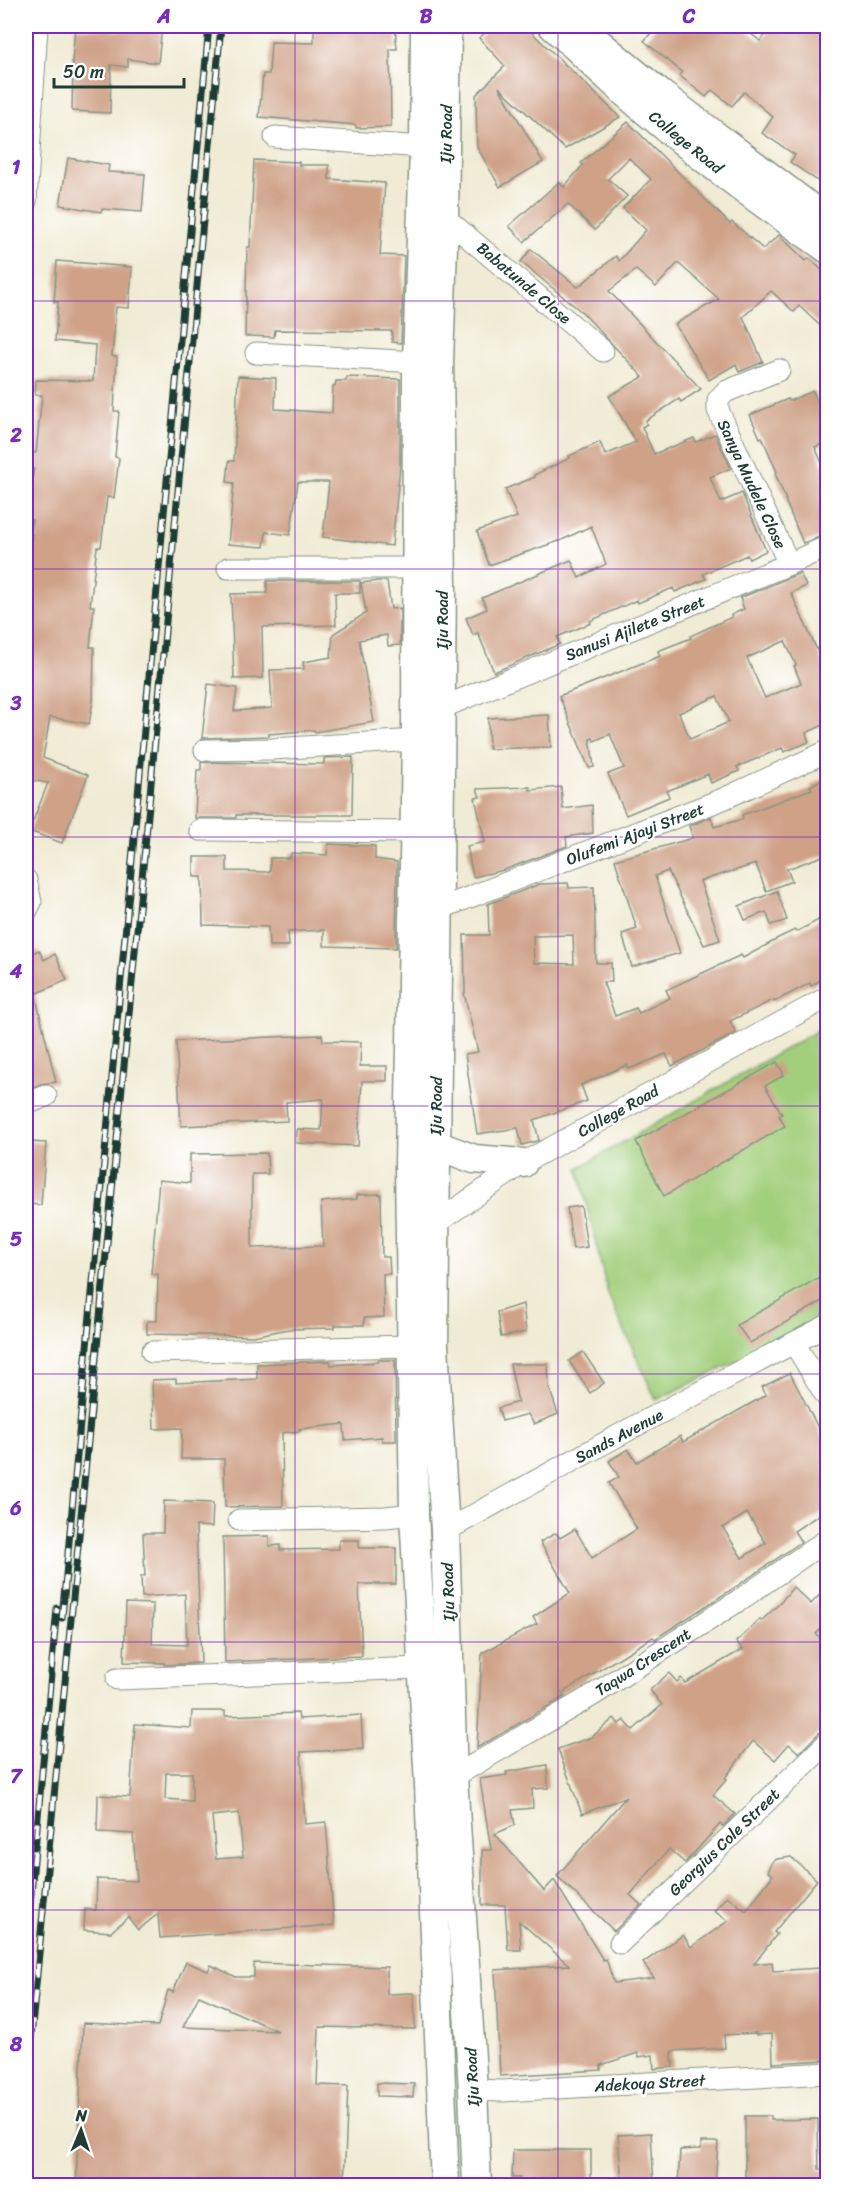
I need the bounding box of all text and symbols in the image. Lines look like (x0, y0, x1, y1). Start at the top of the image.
text: A (156, 0, 171, 34)
text: B (420, 0, 433, 34)
text: C (682, 0, 696, 34)
scale bar (54, 51, 184, 89)
text: 50 m (63, 56, 104, 88)
street label: Iju Road (431, 103, 461, 165)
street label: College Road (642, 103, 731, 182)
text: 1 (12, 150, 21, 185)
street label: Babatunde Close (470, 234, 578, 332)
street label: Sanya Mudele Close (709, 414, 795, 554)
text: 2 (9, 418, 22, 453)
street label: Sanusi Ajilete Street (561, 587, 709, 669)
street label: Iju Road (428, 589, 457, 650)
text: 3 (10, 686, 22, 721)
street label: Olufemi Ajayi Street (562, 794, 708, 874)
text: 4 (9, 954, 23, 989)
street label: Iju Road (421, 1075, 451, 1137)
street label: College Road (572, 1076, 666, 1145)
text: 5 (10, 1222, 22, 1257)
street label: Sands Avenue (569, 1400, 669, 1472)
text: 6 (9, 1491, 22, 1526)
street label: Iju Road (432, 1561, 464, 1623)
street label: Taqwa Crescent (589, 1620, 697, 1704)
text: 7 (10, 1759, 23, 1794)
street label: Georgius Cole Street (661, 1781, 787, 1903)
text: 8 (9, 2027, 23, 2062)
street label: Iju Road (456, 2045, 488, 2108)
street label: Adekoya Street (593, 2066, 707, 2100)
north arrow (51, 2100, 111, 2160)
text: N (74, 2101, 88, 2130)

